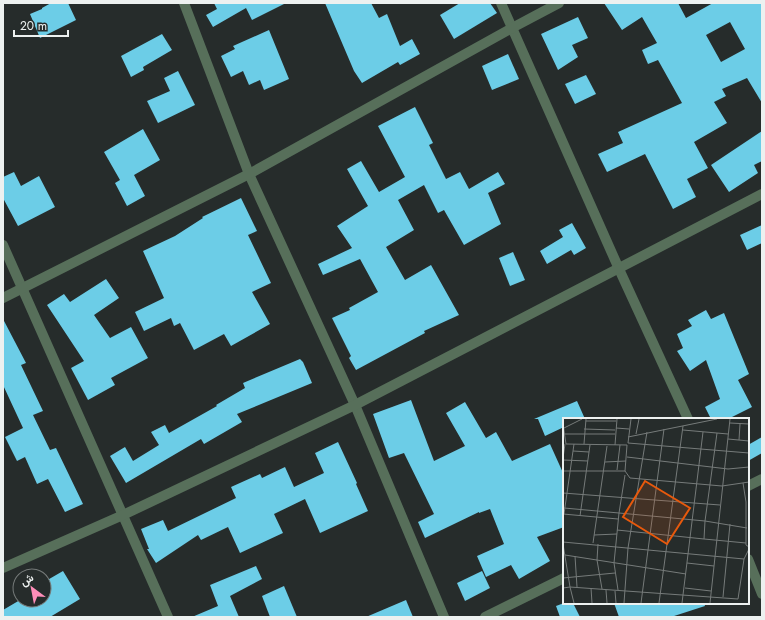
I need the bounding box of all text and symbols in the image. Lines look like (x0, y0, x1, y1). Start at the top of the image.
scale bar (14, 12, 68, 38)
text: 20 m (20, 17, 47, 35)
inset map (563, 418, 749, 604)
north arrow (12, 568, 52, 608)
text: ش (17, 569, 37, 590)

